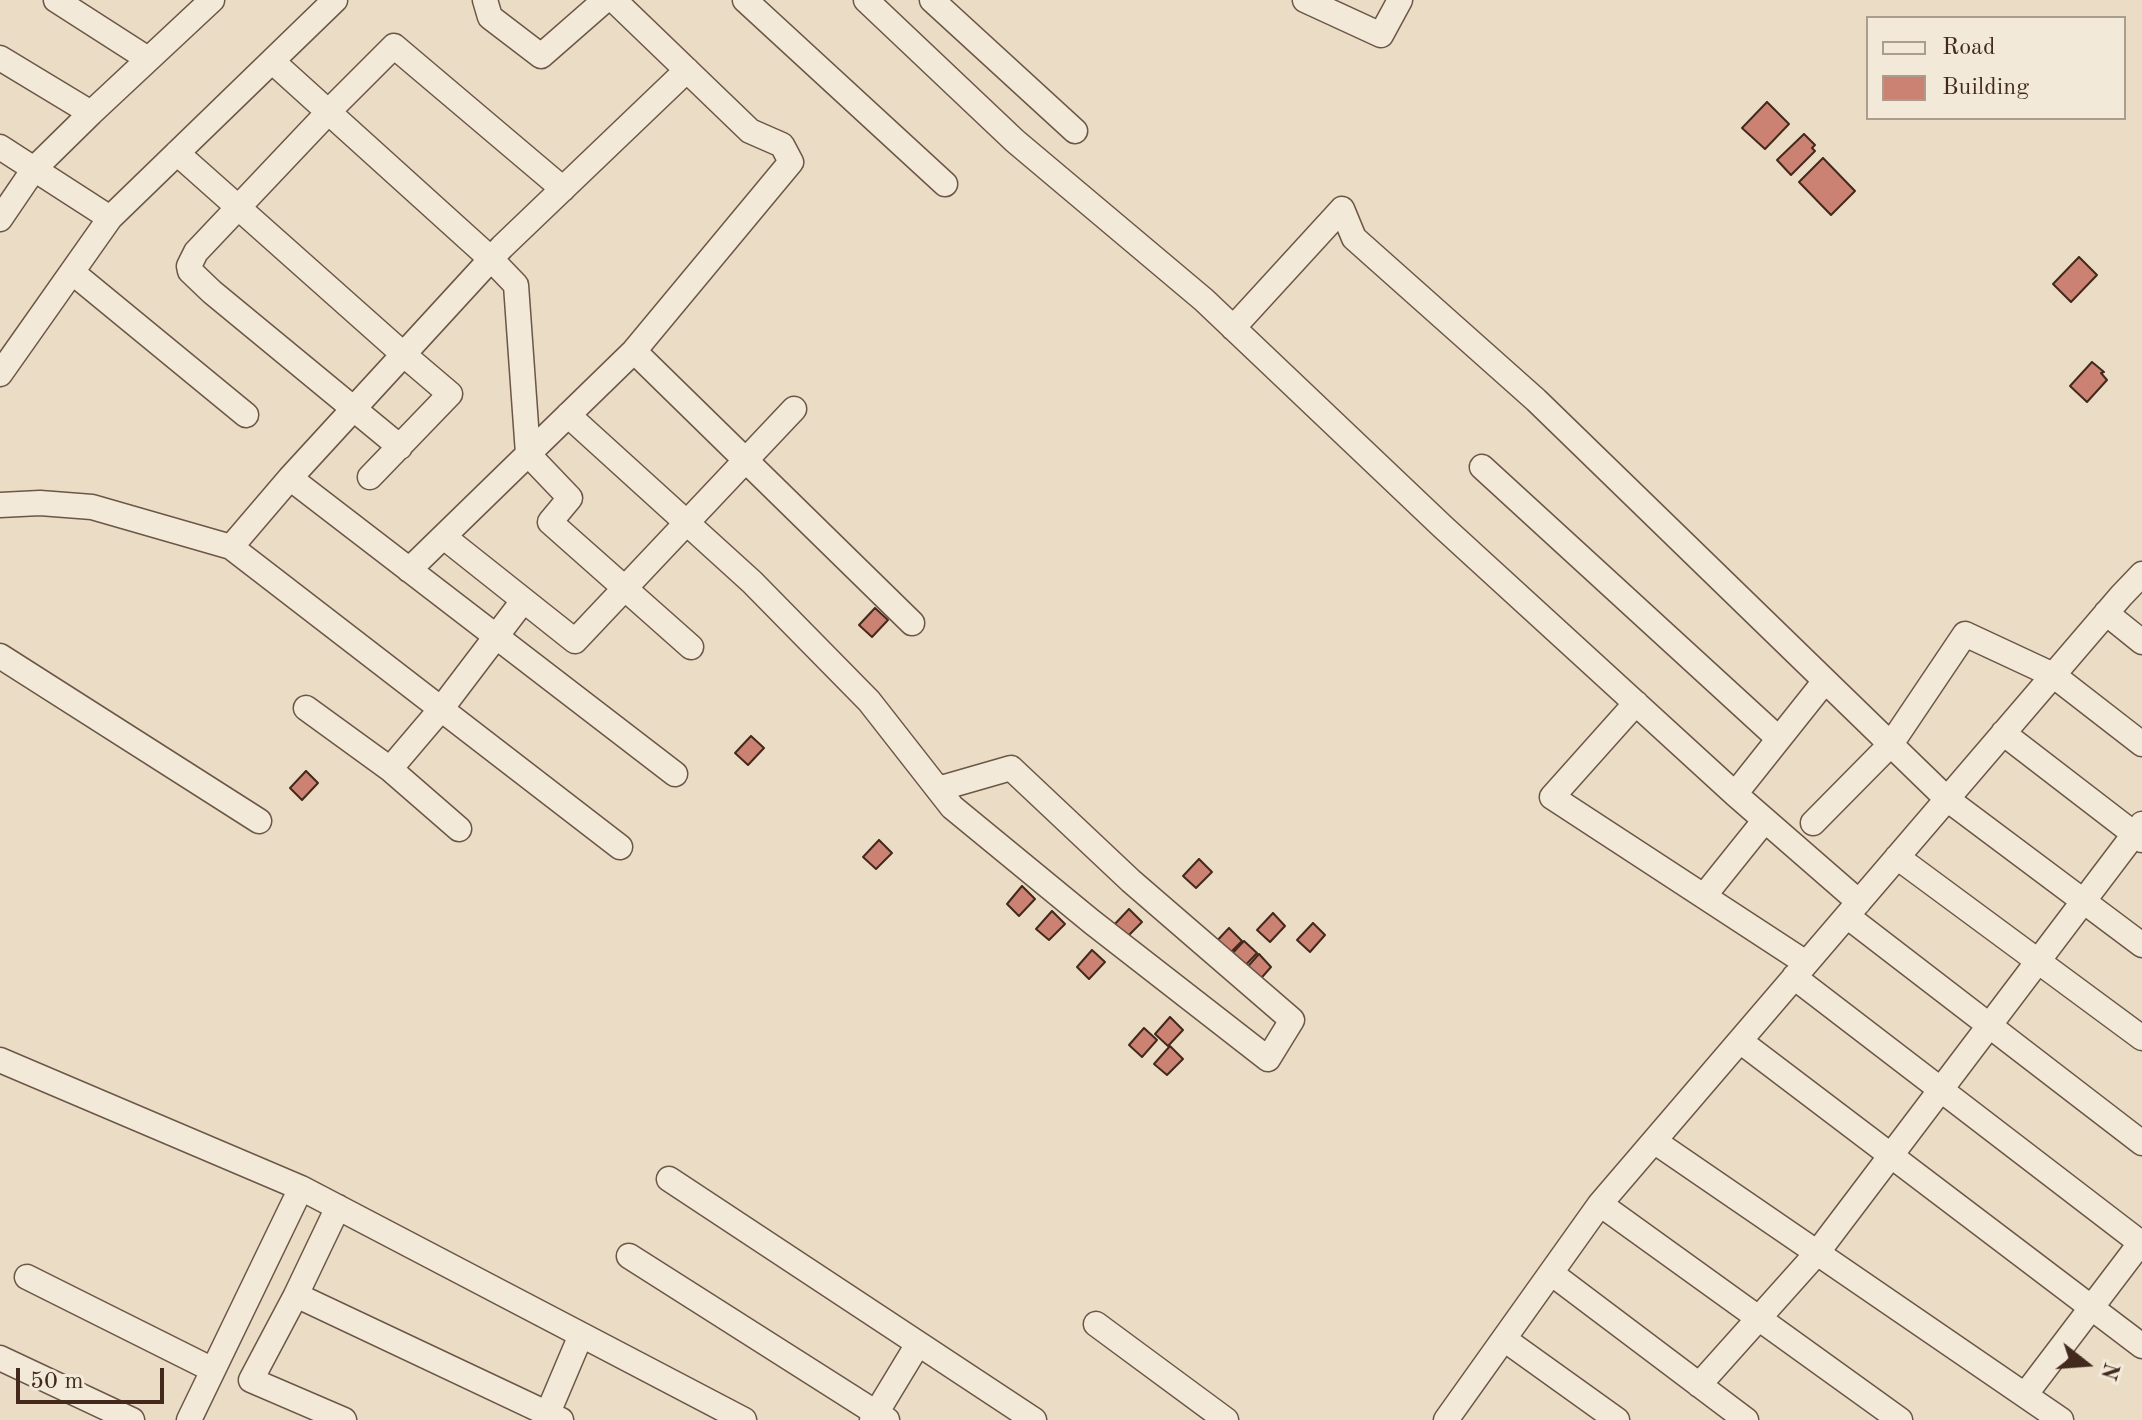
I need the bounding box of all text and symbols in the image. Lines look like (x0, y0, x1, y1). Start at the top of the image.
legend (1866, 16, 2126, 120)
text: Road (1942, 36, 1995, 60)
text: Building (1942, 76, 2029, 100)
north arrow (2046, 1324, 2126, 1404)
scale bar (20, 1352, 168, 1402)
text: N (2096, 1360, 2122, 1382)
text: 50 m (30, 1370, 84, 1394)

